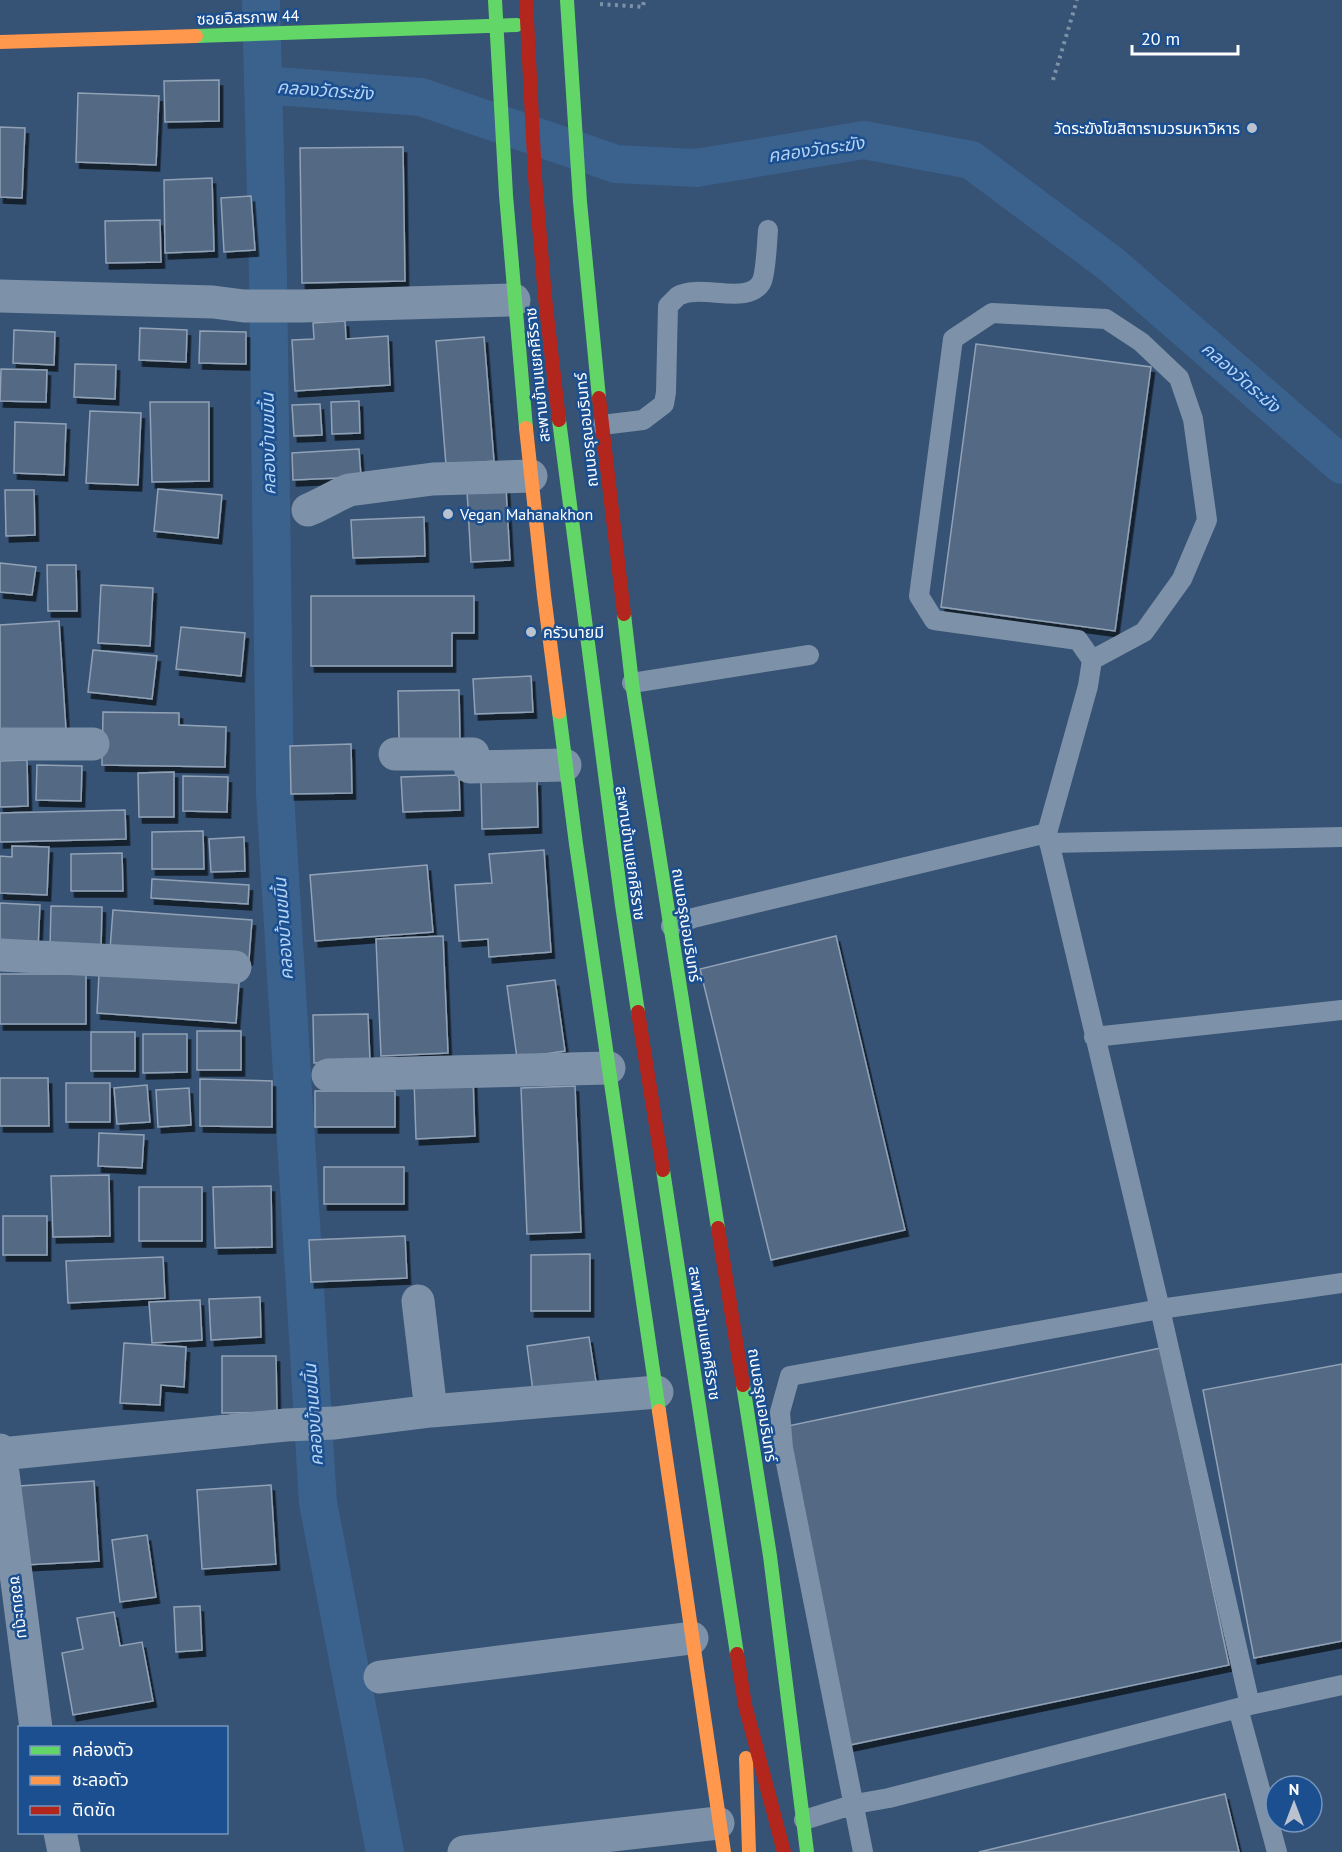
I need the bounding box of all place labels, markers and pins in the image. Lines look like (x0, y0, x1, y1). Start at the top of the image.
place label: วัดระฆังโฆสิตารามวรมหาวิหาร (1054, 118, 1240, 138)
marker: วัดระฆังโฆสิตารามวรมหาวิหาร (1245, 121, 1259, 135)
place label: Vegan Mahanakhon (459, 504, 593, 524)
marker: Vegan Mahanakhon (441, 507, 455, 521)
place label: ครัวนายมี (543, 622, 604, 642)
marker: ครัวนายมี (524, 625, 538, 639)

